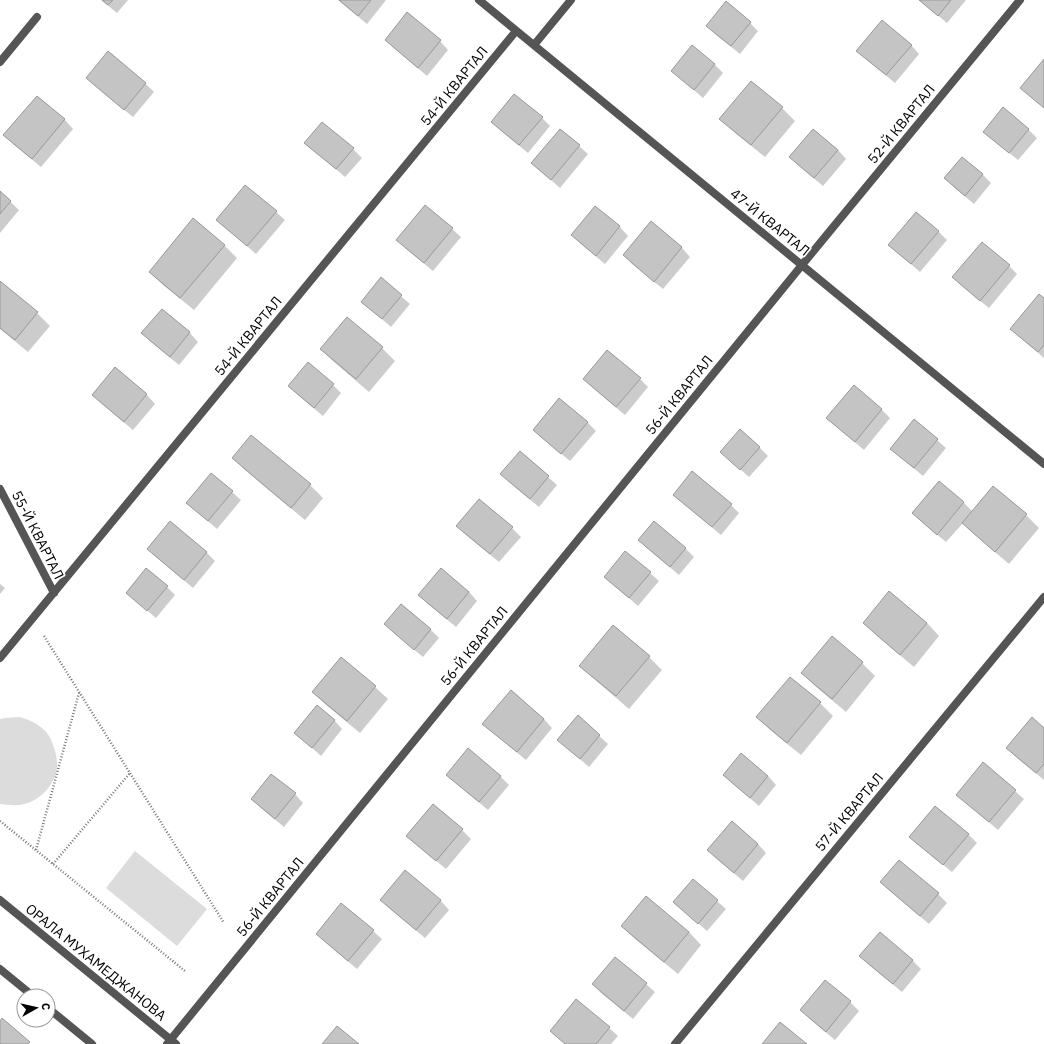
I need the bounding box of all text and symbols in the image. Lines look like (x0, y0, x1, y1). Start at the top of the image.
street label: 54-Й КВАРТАЛ (416, 42, 492, 129)
street label: 52-Й КВАРТАЛ (863, 80, 939, 167)
street label: 47-Й КВАРТАЛ (727, 184, 814, 260)
street label: 54-Й КВАРТАЛ (210, 292, 286, 379)
street label: 56-Й КВАРТАЛ (641, 351, 717, 438)
street label: 55-Й КВАРТАЛ (8, 487, 69, 582)
street label: 56-Й КВАРТАЛ (436, 602, 512, 689)
street label: 57-Й КВАРТАЛ (810, 768, 887, 855)
street label: 56-Й КВАРТАЛ (232, 853, 308, 940)
street label: ОРАЛА МУХАМЕДЖАНОВА (22, 900, 170, 1024)
north arrow (16, 988, 56, 1028)
text: С (38, 1002, 53, 1011)

